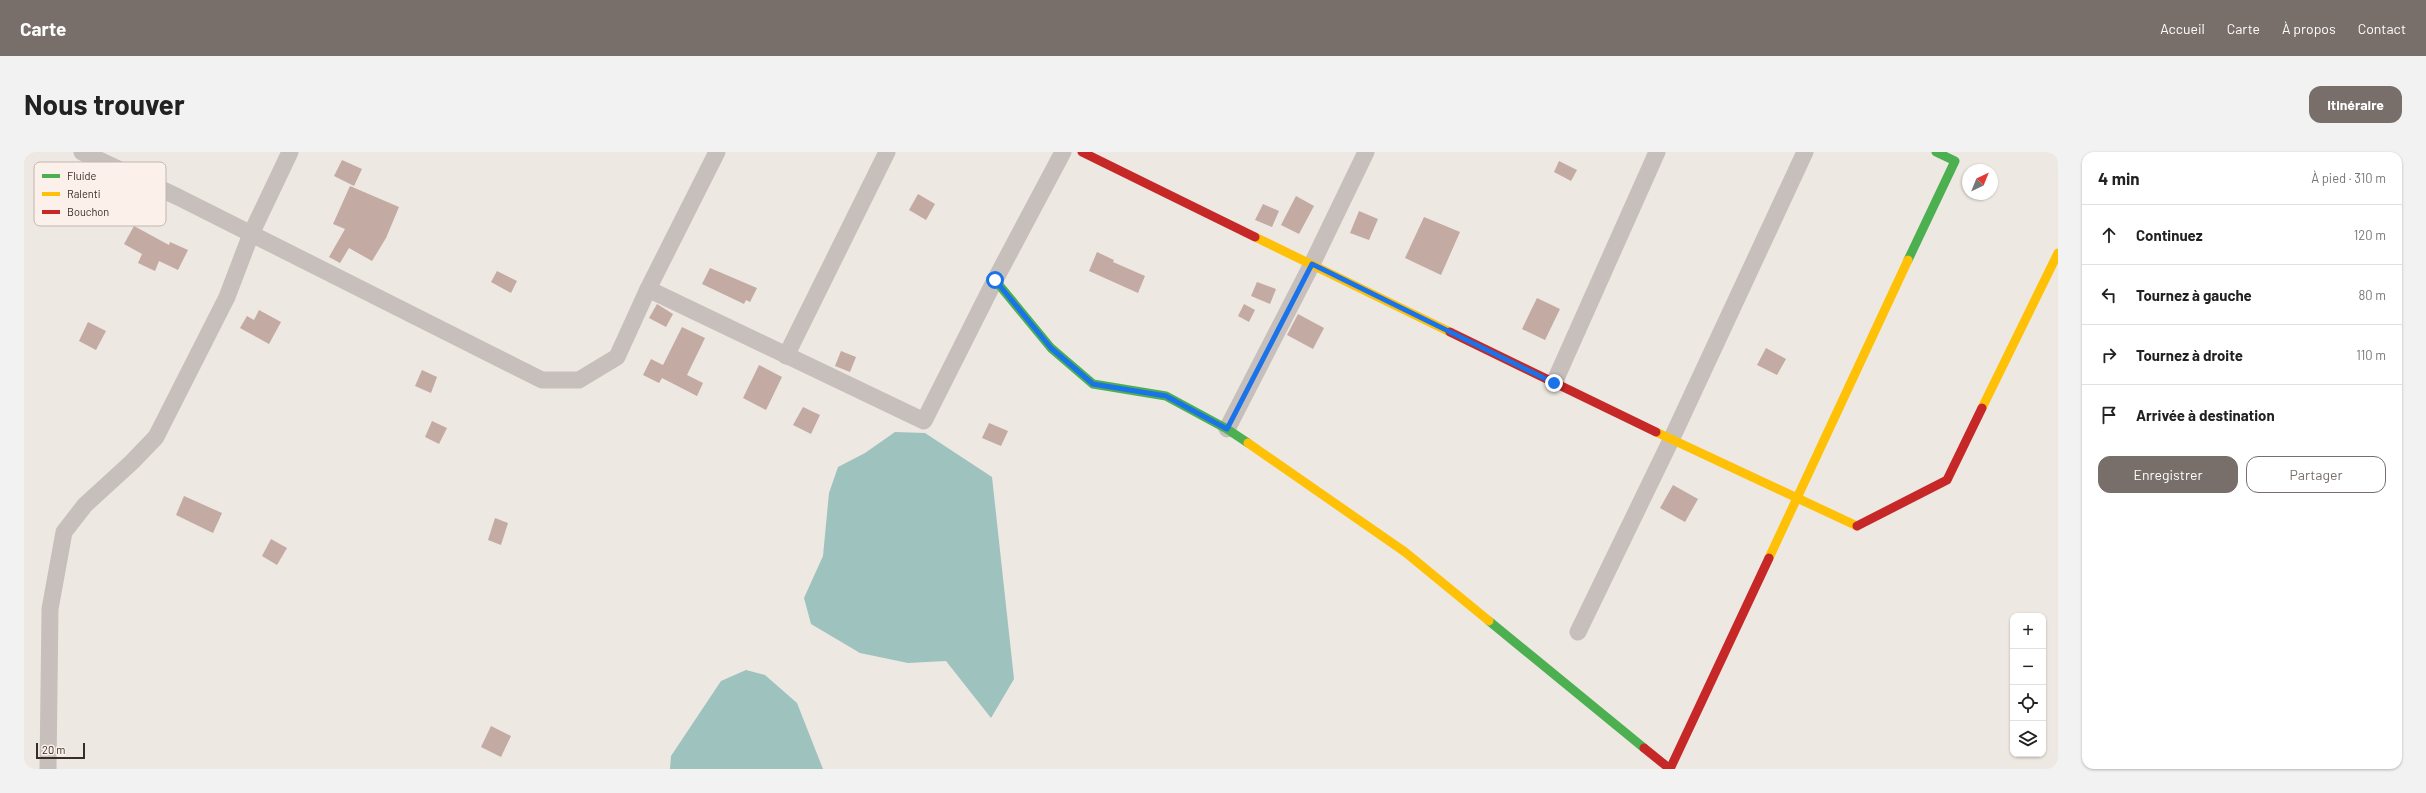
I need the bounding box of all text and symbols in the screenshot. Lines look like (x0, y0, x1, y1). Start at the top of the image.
text: Carte (20, 17, 66, 40)
text: Accueil (2160, 20, 2205, 37)
text: Carte (2227, 20, 2260, 37)
text: À propos (2282, 20, 2336, 37)
text: Contact (2358, 20, 2406, 37)
button: Itinéraire (2309, 86, 2402, 123)
text: Nous trouver (24, 87, 185, 121)
legend (34, 162, 166, 226)
north arrow (1962, 164, 1998, 200)
text: 4 min (2098, 168, 2140, 188)
text: Fluide (67, 169, 96, 182)
text: À pied · 310 m (2311, 170, 2386, 186)
text: Ralenti (67, 187, 101, 200)
text: Bouchon (67, 205, 109, 218)
icon: ahead (2098, 224, 2120, 246)
text: Continuez (2136, 226, 2203, 244)
text: 120 m (2354, 227, 2386, 243)
route start (986, 271, 1004, 289)
icon: left (2098, 284, 2120, 306)
text: Tournez à gauche (2136, 286, 2252, 304)
text: 80 m (2359, 287, 2386, 303)
icon: right (2098, 344, 2120, 366)
text: Tournez à droite (2136, 346, 2243, 364)
text: 110 m (2356, 347, 2386, 363)
route end (1545, 374, 1563, 392)
icon: arrive (2098, 404, 2120, 426)
text: Arrivée à destination (2136, 406, 2275, 424)
button: Enregistrer (2098, 456, 2238, 493)
button: Partager (2246, 456, 2386, 493)
map controls (2010, 613, 2046, 757)
button: + (2010, 613, 2046, 649)
button: − (2010, 649, 2046, 685)
button: locate (2010, 685, 2046, 721)
button: layers (2010, 721, 2046, 757)
scale bar (36, 741, 85, 760)
text: 20 m (42, 743, 65, 756)

